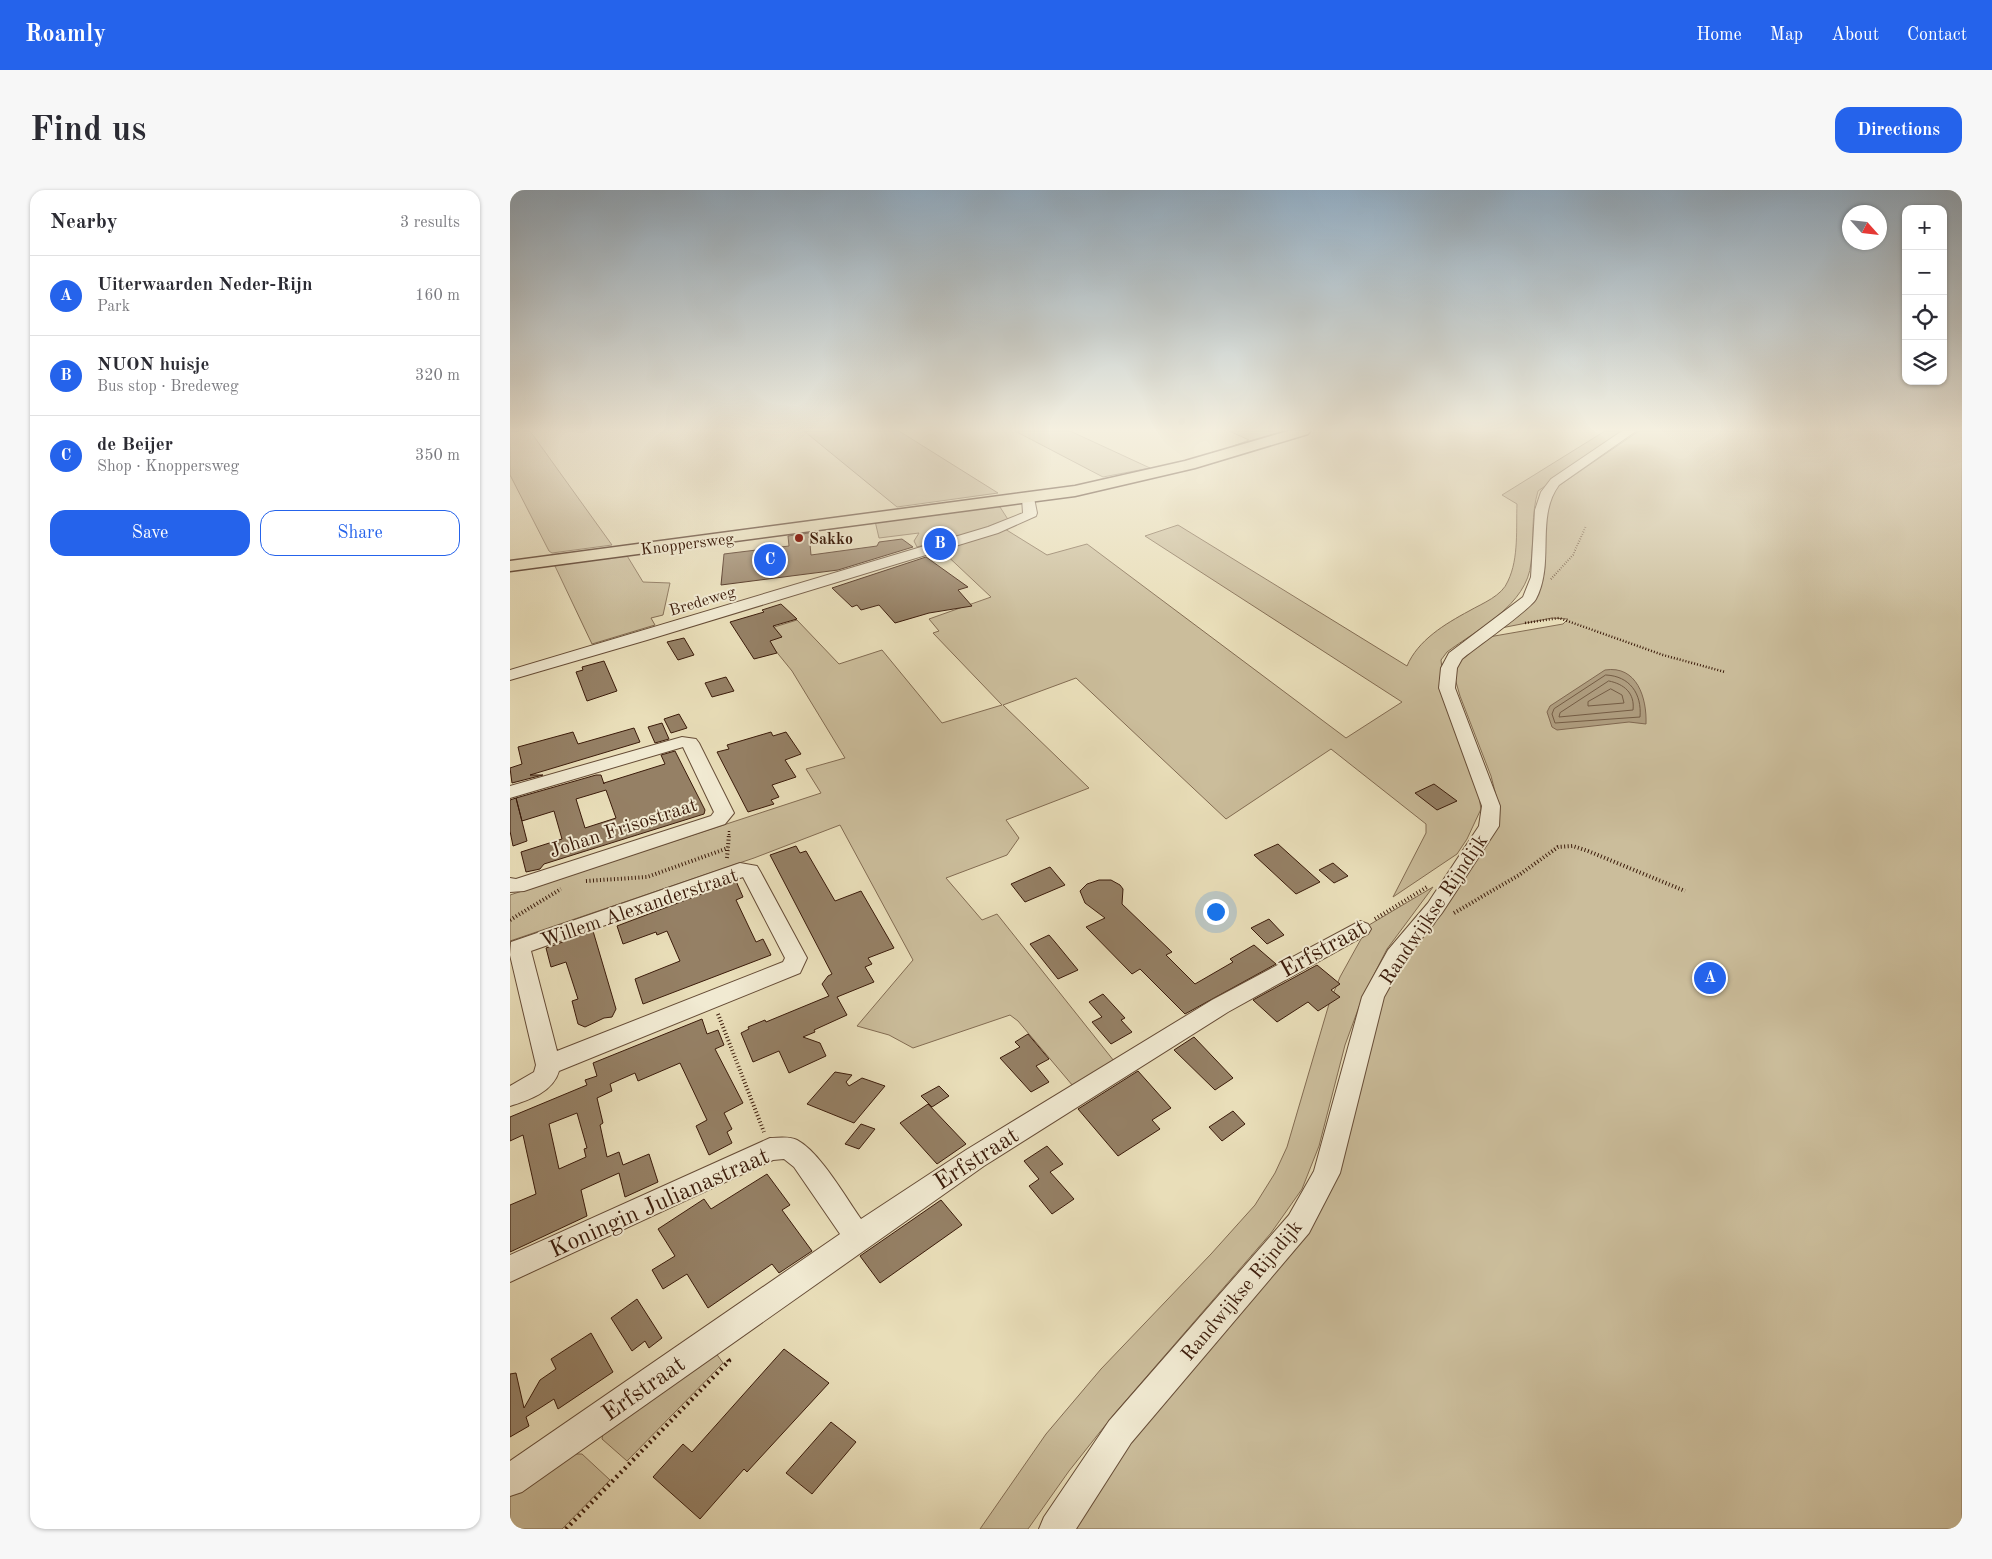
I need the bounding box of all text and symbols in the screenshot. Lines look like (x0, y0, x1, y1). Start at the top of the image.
text: Roamly (25, 23, 106, 47)
text: Home (1696, 26, 1742, 44)
text: Map (1770, 26, 1803, 44)
text: About (1831, 26, 1879, 44)
text: Contact (1907, 26, 1967, 44)
button: Directions (1835, 107, 1962, 153)
text: Find us (30, 113, 146, 148)
north arrow (1842, 205, 1887, 250)
map controls (1902, 205, 1947, 385)
button: + (1902, 205, 1947, 250)
text: Nearby (50, 212, 118, 233)
text: 3 results (400, 215, 460, 231)
button: − (1902, 250, 1947, 295)
text: Uiterwaarden Neder-Rijn (97, 276, 313, 295)
text: A (60, 288, 72, 304)
text: 160 m (415, 288, 460, 304)
button: locate (1902, 295, 1947, 340)
text: Park (97, 299, 130, 315)
button: layers (1902, 340, 1947, 385)
text: NUON huisje (97, 356, 209, 375)
text: B (60, 368, 72, 384)
text: 320 m (415, 368, 460, 384)
text: Bus stop · Bredeweg (97, 379, 239, 395)
text: de Beijer (97, 436, 173, 455)
text: C (61, 448, 71, 464)
text: 350 m (415, 448, 460, 464)
text: Shop · Knoppersweg (97, 459, 239, 475)
button: Save (50, 510, 250, 556)
button: Share (260, 510, 460, 556)
pin: B (924, 525, 956, 563)
street label: Knoppersweg (640, 531, 735, 559)
marker: Sakko (793, 532, 805, 544)
place label: Sakko (809, 532, 853, 548)
pin: C (754, 541, 786, 579)
street label: Bredeweg (668, 584, 738, 620)
street label: Johan Frisostraat (547, 796, 700, 862)
street label: Randwijkse Rijndijk (1377, 831, 1492, 989)
street label: Willem Alexanderstraat (539, 866, 741, 952)
your location (1203, 899, 1229, 925)
street label: Erfstraat (1277, 916, 1371, 983)
pin: A (1694, 959, 1726, 997)
street label: Erfstraat (931, 1124, 1024, 1196)
street label: Koningin Julianastraat (546, 1145, 773, 1263)
street label: Randwijkse Rijndijk (1178, 1217, 1307, 1365)
street label: Erfstraat (598, 1353, 690, 1427)

